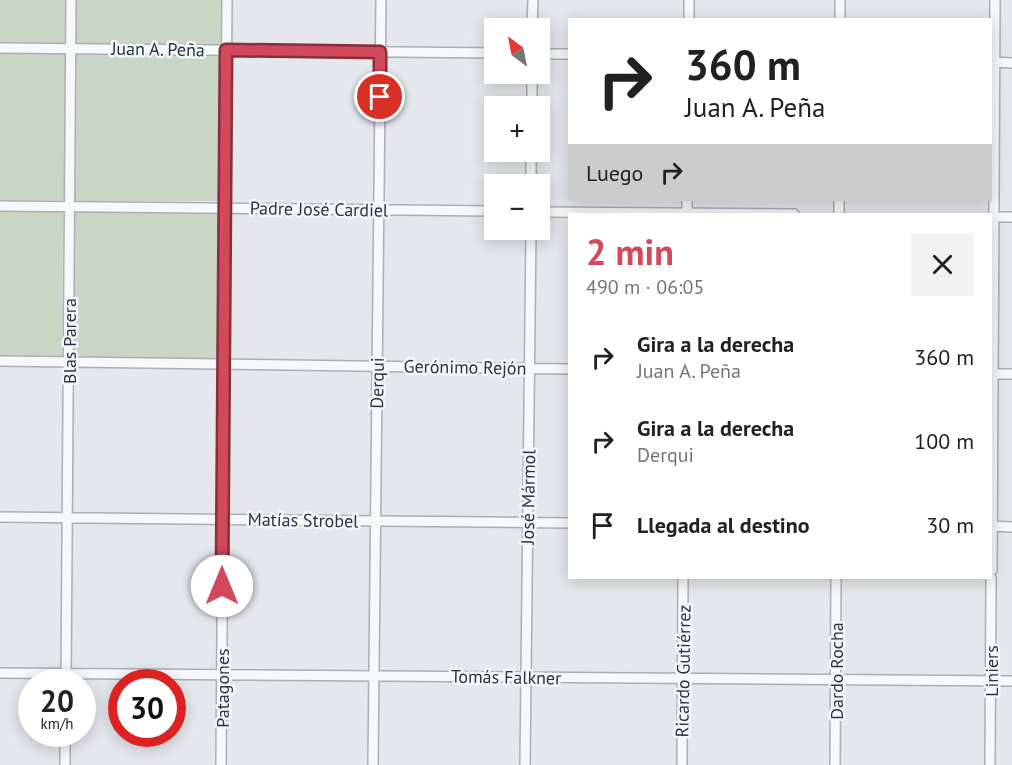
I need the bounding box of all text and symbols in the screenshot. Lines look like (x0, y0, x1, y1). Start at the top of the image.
north arrow (484, 18, 550, 84)
map controls (484, 18, 550, 240)
street label: Juan A. Peña (110, 37, 205, 61)
text: 360 m (685, 37, 801, 92)
icon: right (586, 42, 664, 120)
pin (354, 71, 405, 122)
icon: arrive (363, 80, 396, 113)
text: Juan A. Peña (685, 90, 825, 124)
button: + (484, 96, 550, 162)
icon: right (655, 156, 688, 189)
text: Luego (586, 159, 643, 187)
button: − (484, 174, 550, 240)
street label: Padre José Cardiel (250, 196, 389, 222)
text: 2 min (586, 228, 674, 275)
button: close (911, 233, 974, 296)
text: 490 m · 06:05 (586, 274, 704, 300)
street label: Blas Parera (58, 298, 81, 384)
text: Gira a la derecha (637, 330, 794, 358)
icon: right (586, 341, 619, 374)
text: 360 m (914, 343, 974, 371)
street label: Gerónimo Rejón (403, 354, 527, 380)
street label: Derqui (365, 357, 389, 409)
text: Juan A. Peña (637, 358, 741, 384)
text: Gira a la derecha (637, 414, 794, 442)
icon: right (586, 425, 619, 458)
text: 100 m (914, 427, 974, 455)
text: Derqui (637, 442, 694, 468)
street label: José Mármol (516, 448, 540, 546)
street label: Matías Strobel (247, 508, 359, 532)
icon: arrive (586, 509, 619, 542)
text: Llegada al destino (637, 511, 810, 539)
text: 30 m (926, 511, 974, 539)
position arrow (190, 554, 254, 618)
street label: Ricardo Gutiérrez (670, 604, 696, 738)
street label: Dardo Rocha (825, 622, 848, 720)
street label: Liniers (980, 645, 1003, 697)
street label: Patagones (211, 648, 234, 728)
street label: Tomás Falkner (451, 665, 561, 689)
speed limit sign: 30 (108, 669, 186, 747)
text: 20 (40, 681, 74, 720)
text: km/h (41, 714, 73, 733)

